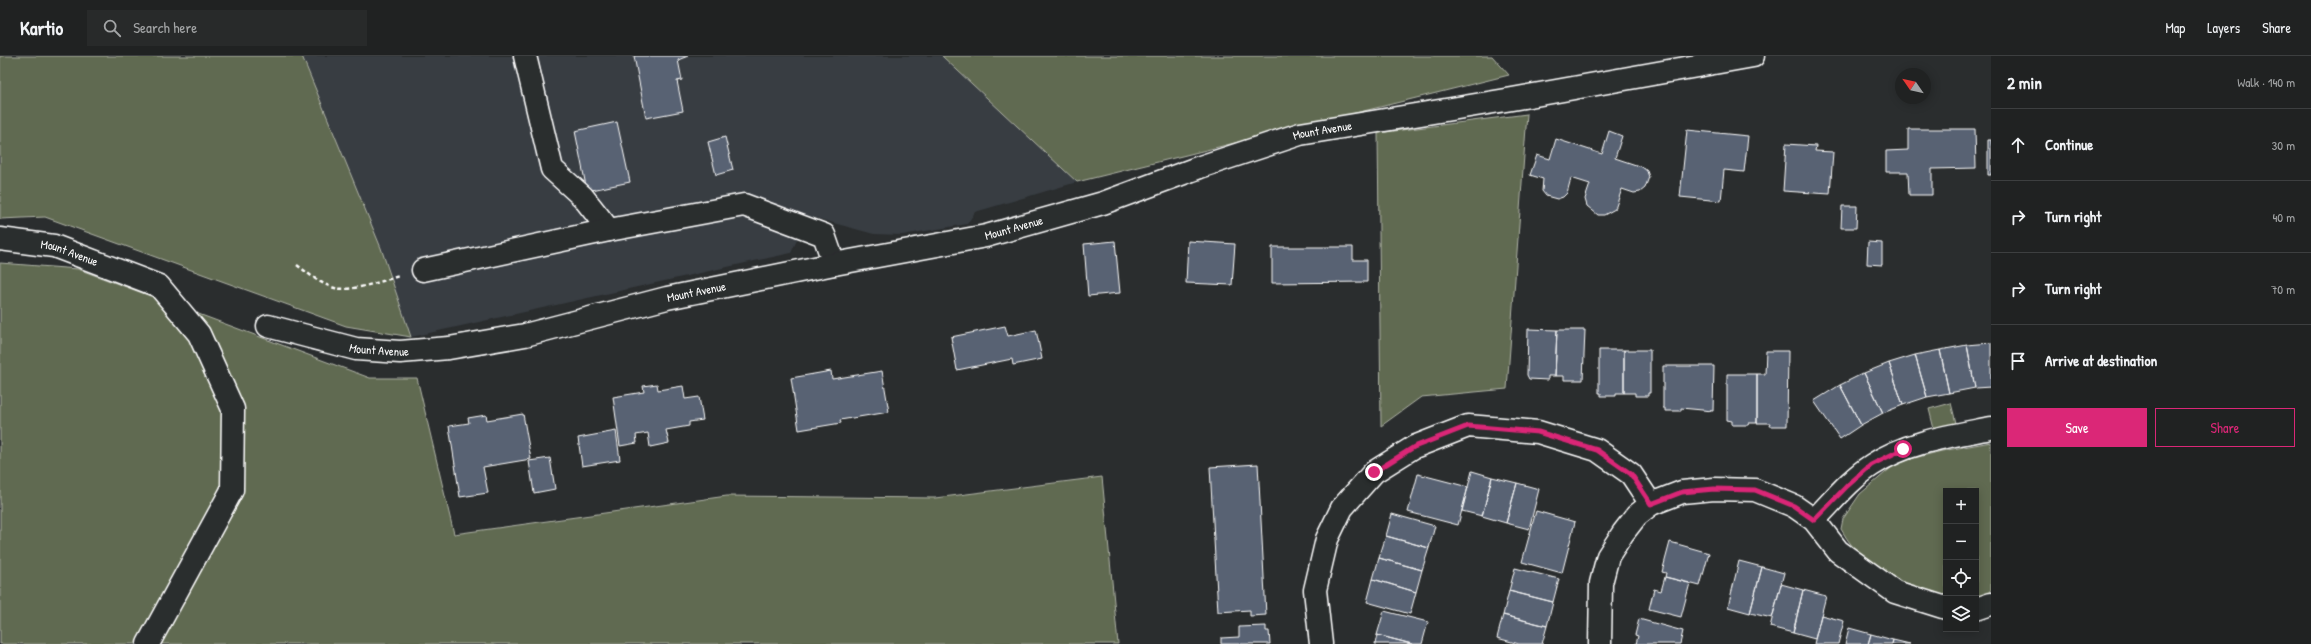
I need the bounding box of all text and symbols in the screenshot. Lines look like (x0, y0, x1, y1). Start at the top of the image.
search box (87, 10, 367, 46)
text: Kartio (20, 15, 63, 41)
icon: search (101, 17, 123, 39)
text: Search here (133, 17, 197, 38)
text: Map (2165, 18, 2185, 37)
text: Layers (2207, 18, 2240, 37)
text: Share (2262, 18, 2291, 37)
north arrow (1895, 68, 1931, 104)
text: 2 min (2007, 71, 2042, 94)
text: Walk · 140 m (2237, 73, 2295, 91)
street label: Mount Avenue (1290, 117, 1353, 144)
icon: ahead (2007, 134, 2029, 156)
text: Continue (2045, 134, 2093, 155)
text: 30 m (2272, 136, 2295, 154)
icon: right (2007, 206, 2029, 228)
text: Turn right (2045, 206, 2101, 227)
text: 40 m (2272, 208, 2295, 226)
street label: Mount Avenue (983, 211, 1045, 244)
street label: Mount Avenue (40, 235, 101, 270)
street label: Mount Avenue (665, 277, 727, 306)
icon: right (2007, 278, 2029, 300)
text: Turn right (2045, 278, 2101, 299)
text: 70 m (2271, 280, 2295, 298)
street label: Mount Avenue (347, 339, 410, 360)
icon: arrive (2007, 350, 2029, 372)
text: Arrive at destination (2045, 350, 2157, 371)
button: Save (2007, 408, 2147, 447)
button: Share (2155, 408, 2295, 447)
route start (1894, 440, 1912, 458)
route end (1365, 463, 1383, 481)
map controls (1943, 488, 1979, 632)
button: + (1943, 488, 1979, 524)
button: − (1943, 524, 1979, 560)
button: locate (1943, 560, 1979, 596)
button: layers (1943, 596, 1979, 632)

